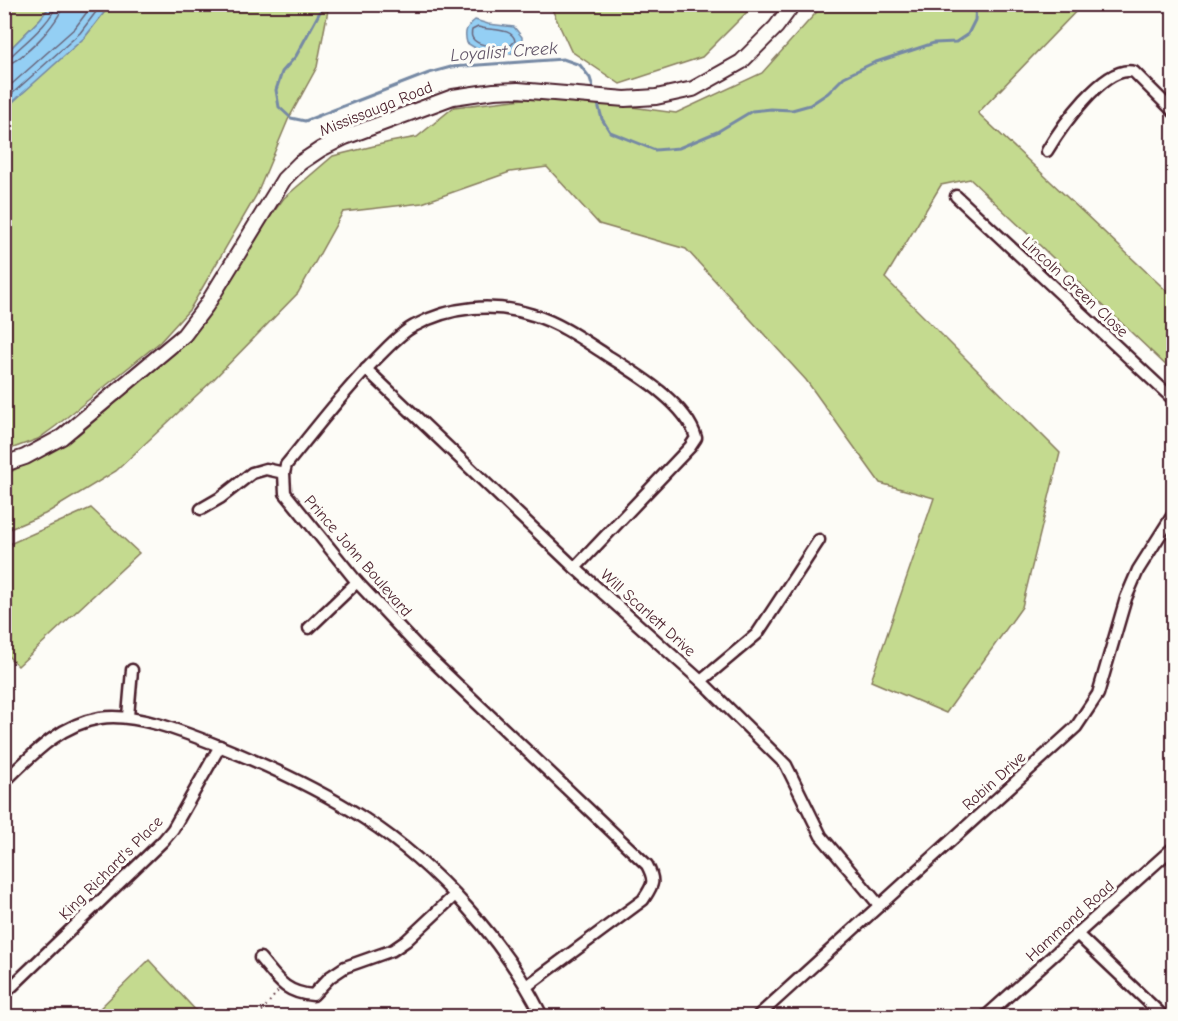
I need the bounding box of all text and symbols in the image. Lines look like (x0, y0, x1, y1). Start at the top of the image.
water label: Loyalist Creek (450, 38, 559, 66)
street label: Mississauga Road (317, 78, 435, 140)
street label: Lincoln Green Close (1018, 233, 1132, 341)
street label: Prince John Boulevard (301, 492, 415, 620)
street label: Will Scarlett Drive (597, 566, 699, 660)
street label: Robin Drive (959, 748, 1029, 814)
street label: King Richard's Place (56, 813, 166, 923)
street label: Hammond Road (1022, 877, 1118, 965)

